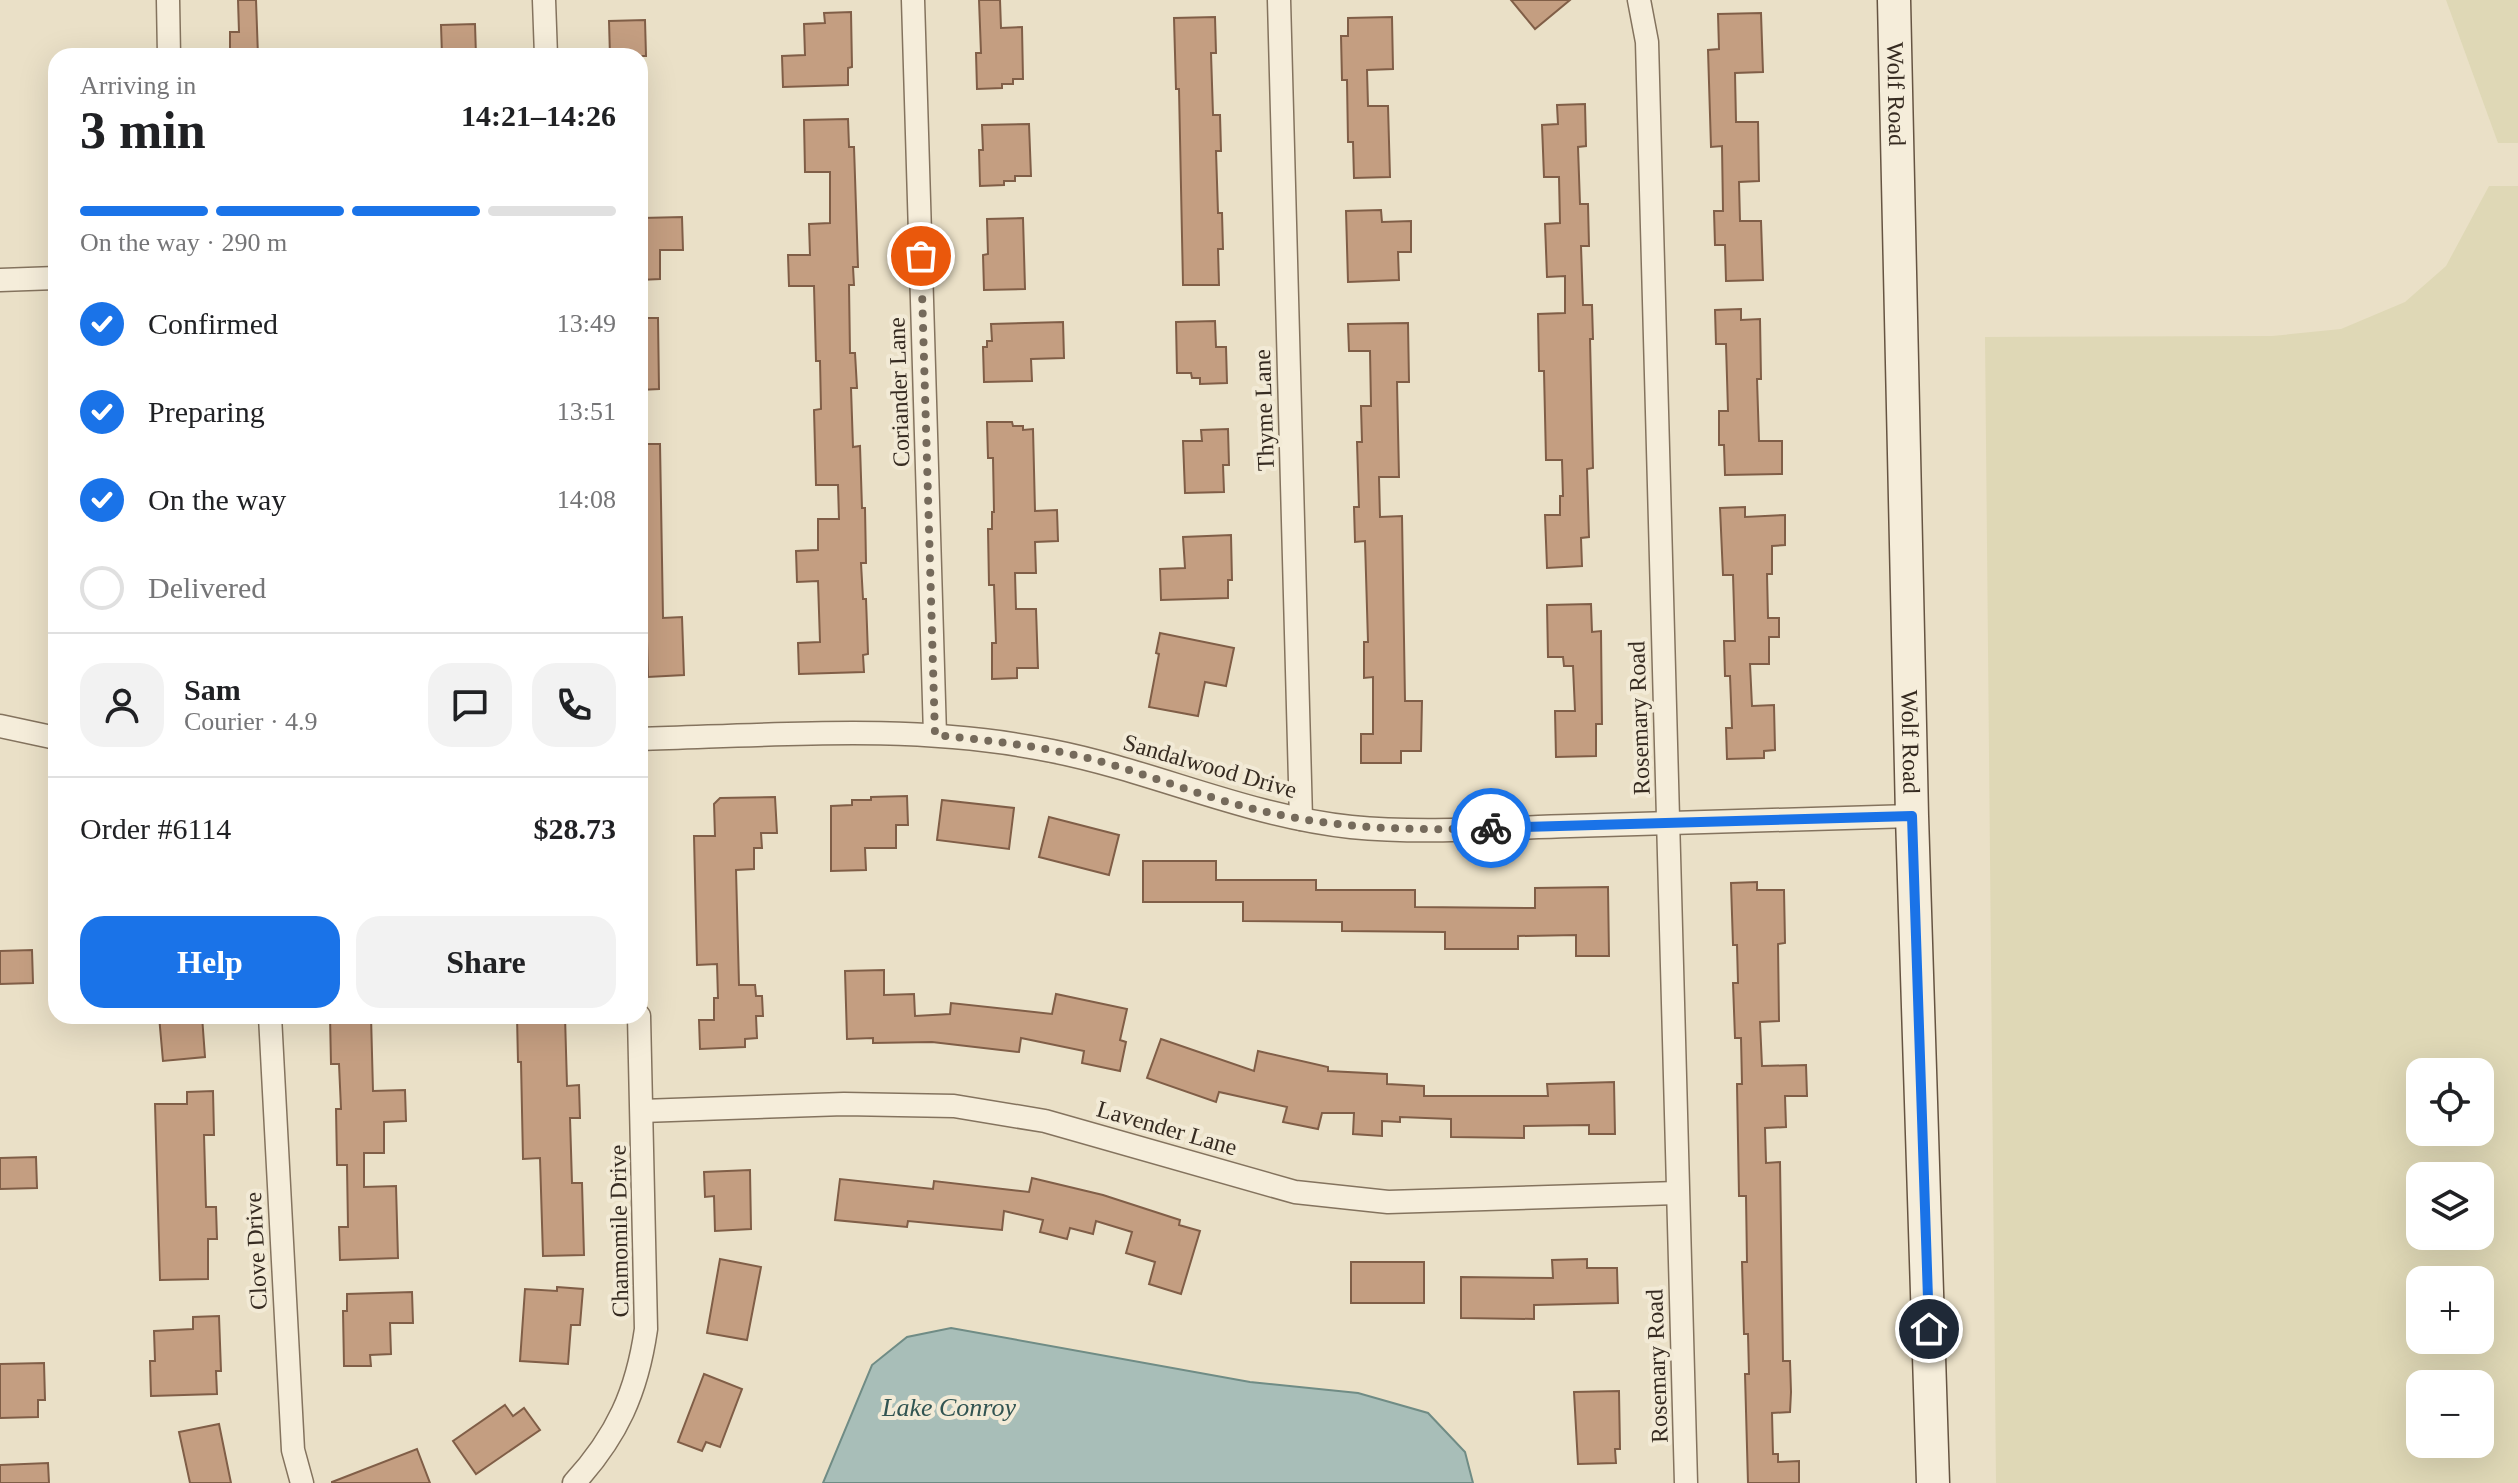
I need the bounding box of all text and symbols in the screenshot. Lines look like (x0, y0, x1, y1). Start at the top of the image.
street label: Wolf Road (1882, 42, 1910, 146)
text: Arriving in (80, 71, 196, 100)
text: 14:21–14:26 (461, 99, 616, 132)
text: 3 min (80, 102, 206, 159)
pin (887, 222, 955, 290)
text: On the way · 290 m (80, 228, 287, 257)
icon: bag (899, 234, 943, 278)
icon: check (80, 302, 124, 346)
text: Confirmed (148, 307, 278, 340)
text: 13:49 (557, 309, 616, 338)
street label: Coriander Lane (883, 317, 915, 467)
street label: Thyme Lane (1249, 349, 1279, 471)
icon: check (80, 390, 124, 434)
text: Preparing (148, 395, 265, 428)
text: 13:51 (557, 397, 616, 426)
icon: check (80, 478, 124, 522)
text: On the way (148, 483, 286, 516)
text: 14:08 (557, 485, 616, 514)
text: Delivered (148, 571, 266, 604)
street label: Rosemary Road (1623, 641, 1655, 795)
button: person (80, 663, 164, 747)
button: chat (428, 663, 512, 747)
button: phone (532, 663, 616, 747)
text: Sam (184, 673, 241, 706)
street label: Wolf Road (1896, 690, 1925, 794)
text: Courier · 4.9 (184, 707, 318, 736)
street label: Sandalwood Drive (1120, 729, 1300, 803)
courier (1451, 788, 1531, 868)
icon: bike (1469, 806, 1513, 850)
text: Order #6114 (80, 812, 231, 845)
text: $28.73 (534, 812, 616, 845)
button: Help (80, 916, 340, 1008)
button: Share (356, 916, 616, 1008)
map controls (2406, 1058, 2494, 1458)
button: locate (2406, 1058, 2494, 1146)
street label: Lavender Lane (1094, 1096, 1240, 1160)
street label: Chamomile Drive (604, 1144, 634, 1318)
button: layers (2406, 1162, 2494, 1250)
street label: Clove Drive (240, 1191, 272, 1311)
button: + (2406, 1266, 2494, 1354)
street label: Rosemary Road (1641, 1289, 1673, 1443)
pin (1895, 1295, 1963, 1363)
icon: home (1907, 1307, 1951, 1351)
button: − (2406, 1370, 2494, 1458)
water label: Lake Conroy (881, 1393, 1016, 1422)

